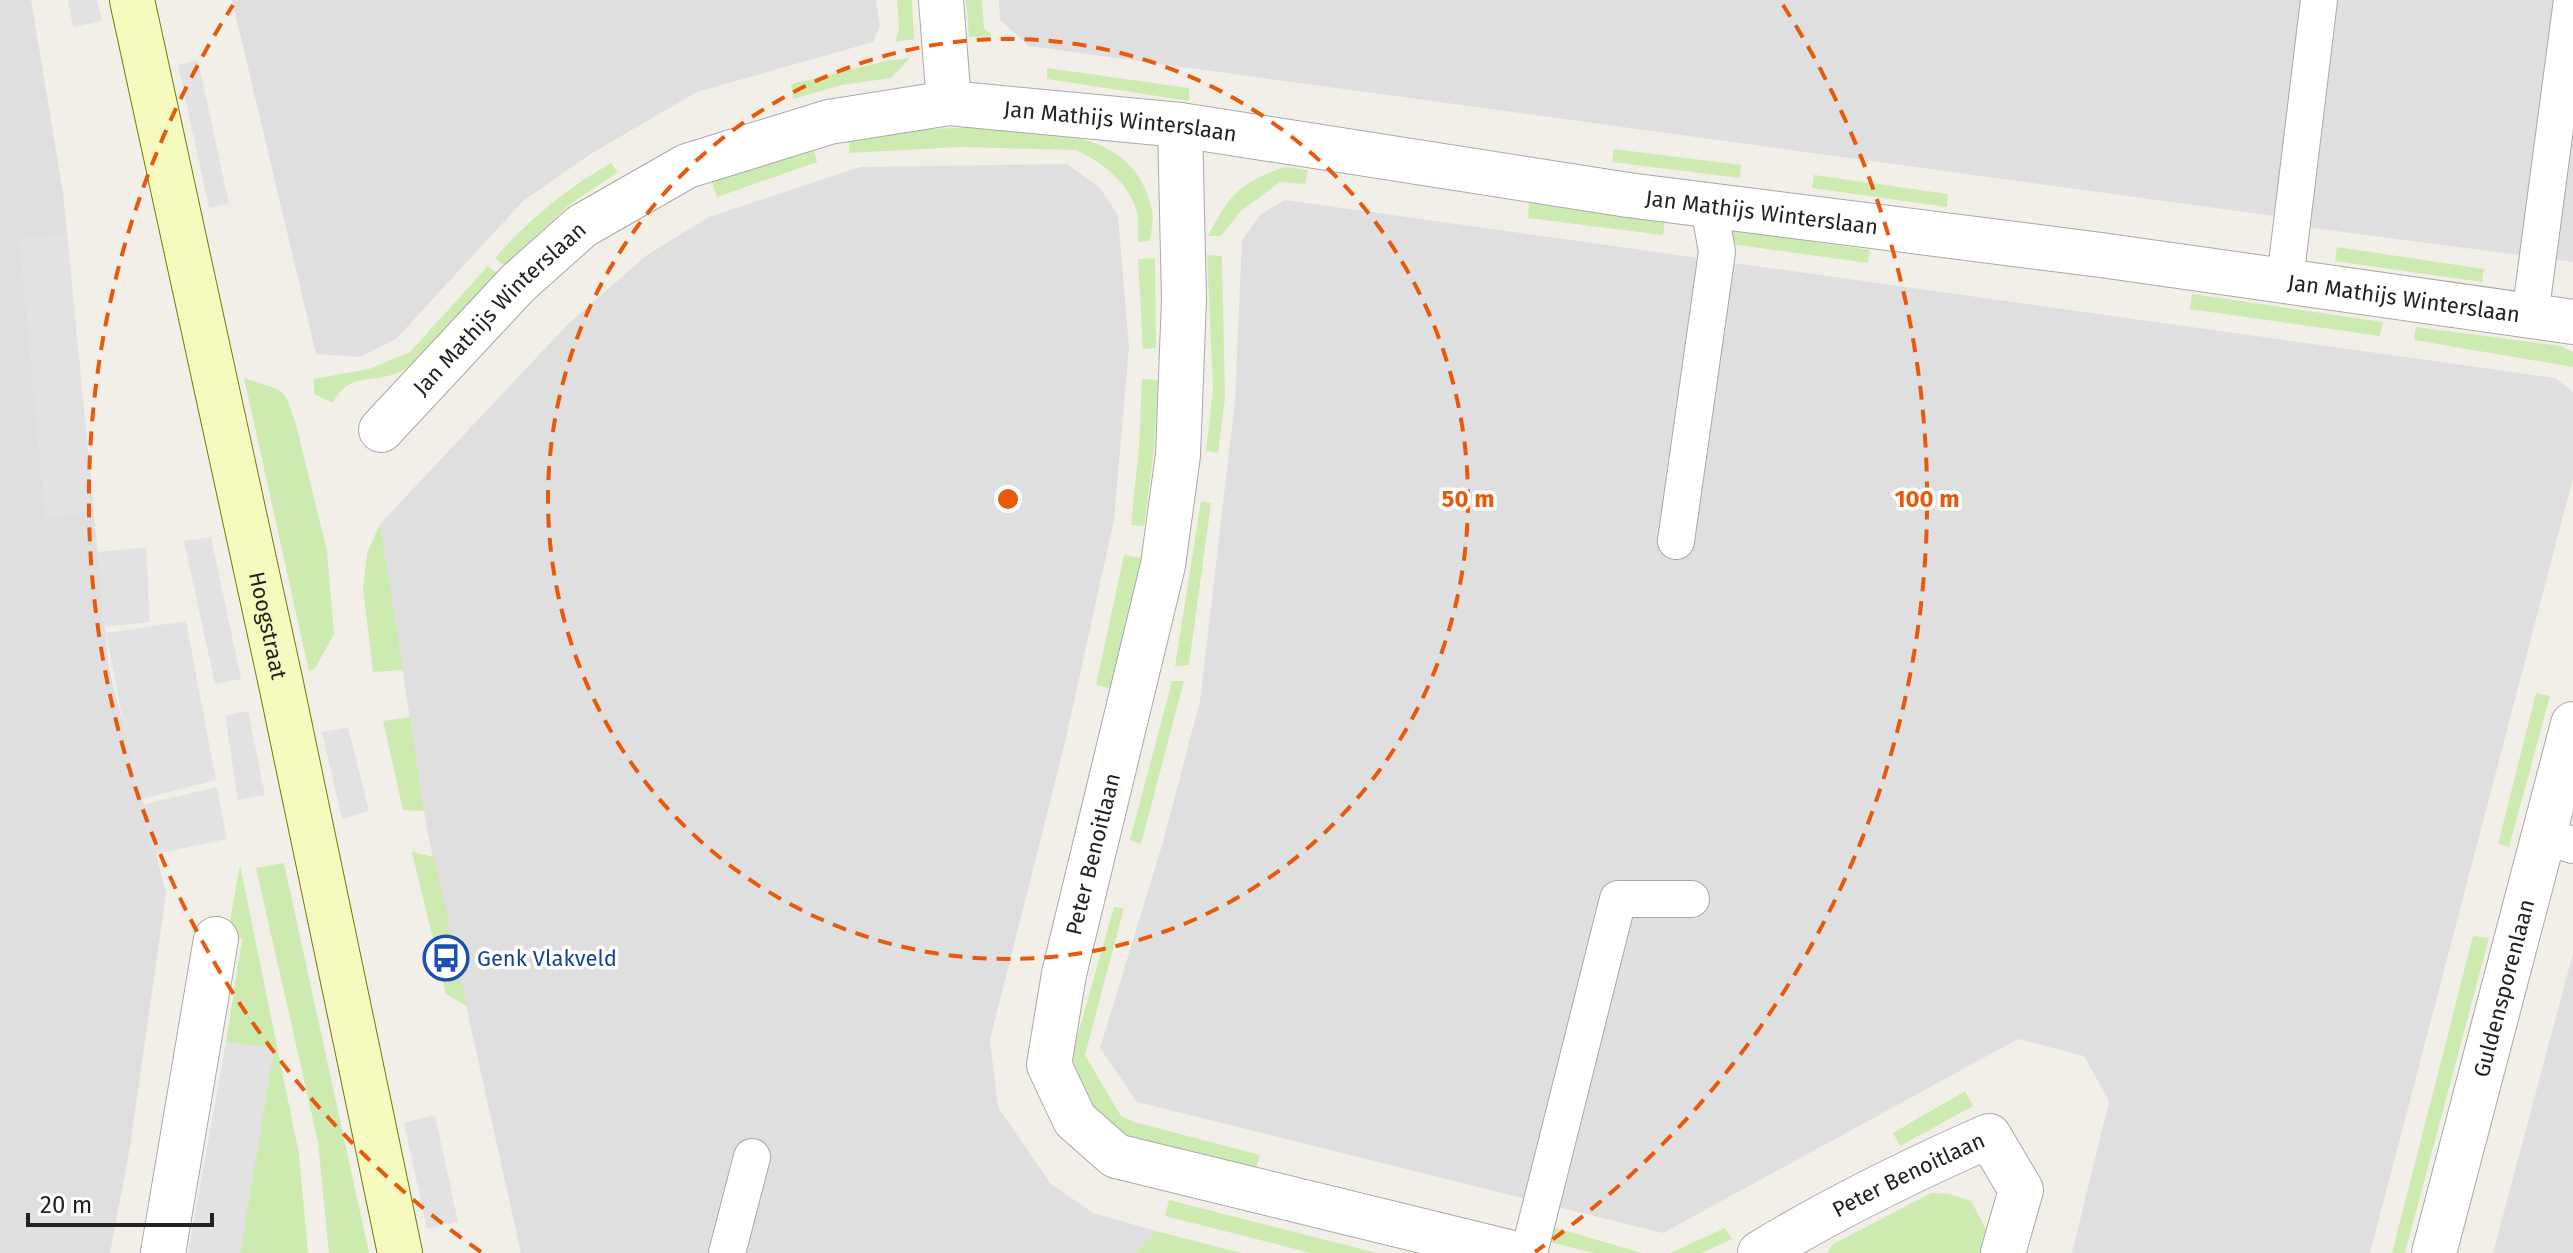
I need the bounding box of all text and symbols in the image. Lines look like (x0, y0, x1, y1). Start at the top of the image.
street label: Jan Mathijs Winterslaan (1003, 95, 1239, 147)
street label: Jan Mathijs Winterslaan (1644, 184, 1880, 240)
street label: Jan Mathijs Winterslaan (407, 216, 591, 401)
street label: Jan Mathijs Winterslaan (2286, 268, 2522, 328)
centre of rings (994, 485, 1022, 513)
text: 50 m (1442, 485, 1494, 513)
text: 100 m (1894, 485, 1960, 513)
street label: Hoogstraat (243, 569, 293, 682)
street label: Peter Benoitlaan (1060, 770, 1126, 938)
street label: Guldensporenlaan (2467, 896, 2540, 1080)
bus stop icon: Genk Vlakveld (422, 934, 470, 982)
place label: Genk Vlakveld (477, 945, 617, 972)
street label: Peter Benoitlaan (1827, 1126, 1989, 1223)
scale bar (28, 1177, 212, 1227)
text: 20 m (40, 1191, 92, 1219)

